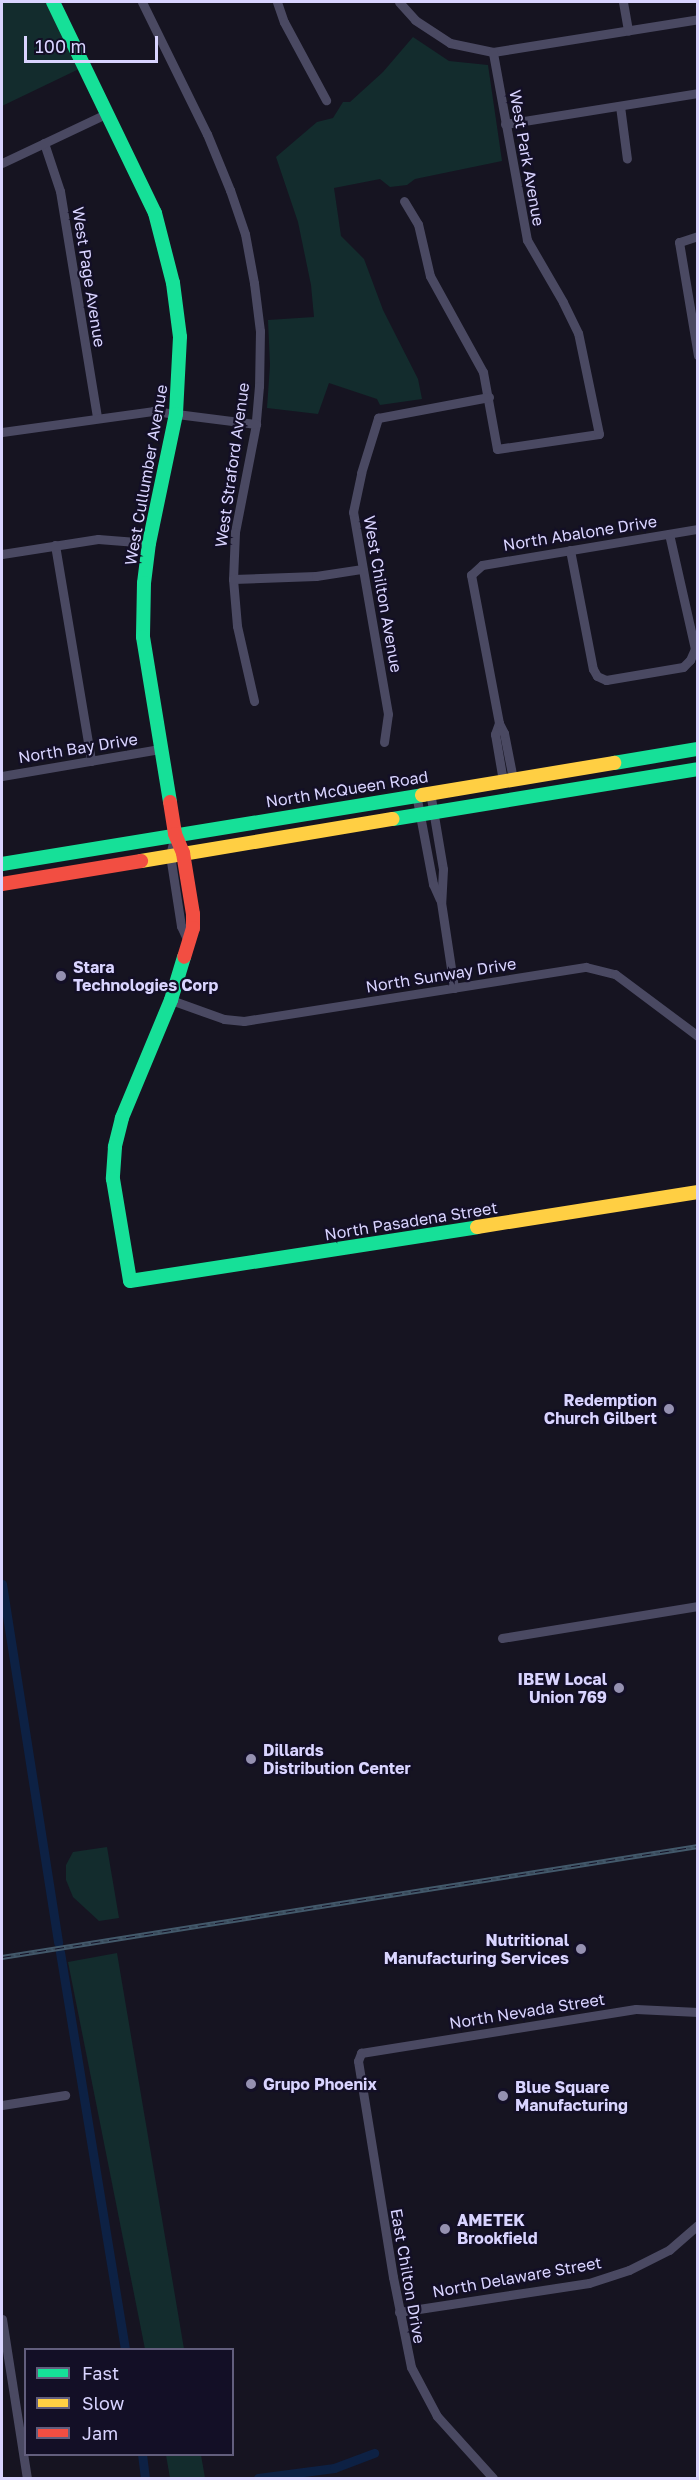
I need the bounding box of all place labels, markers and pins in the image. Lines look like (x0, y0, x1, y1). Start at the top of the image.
place label: Stara Technologies Corp (73, 957, 218, 995)
marker: Stara Technologies Corp (54, 969, 68, 983)
place label: Redemption Church Gilbert (544, 1390, 657, 1428)
marker: Redemption Church Gilbert (662, 1402, 676, 1416)
place label: IBEW Local Union 769 (518, 1669, 607, 1707)
marker: IBEW Local Union 769 (612, 1681, 626, 1695)
place label: Dillards Distribution Center (263, 1740, 411, 1778)
marker: Dillards Distribution Center (244, 1752, 258, 1766)
place label: Nutritional Manufacturing Services (384, 1930, 569, 1968)
marker: Nutritional Manufacturing Services (574, 1942, 588, 1956)
place label: Grupo Phoenix (263, 2074, 377, 2094)
marker: Grupo Phoenix (244, 2077, 258, 2091)
place label: Blue Square Manufacturing (515, 2077, 628, 2115)
marker: Blue Square Manufacturing (496, 2089, 510, 2103)
place label: AMETEK Brookfield (457, 2210, 538, 2248)
marker: AMETEK Brookfield (438, 2222, 452, 2236)

